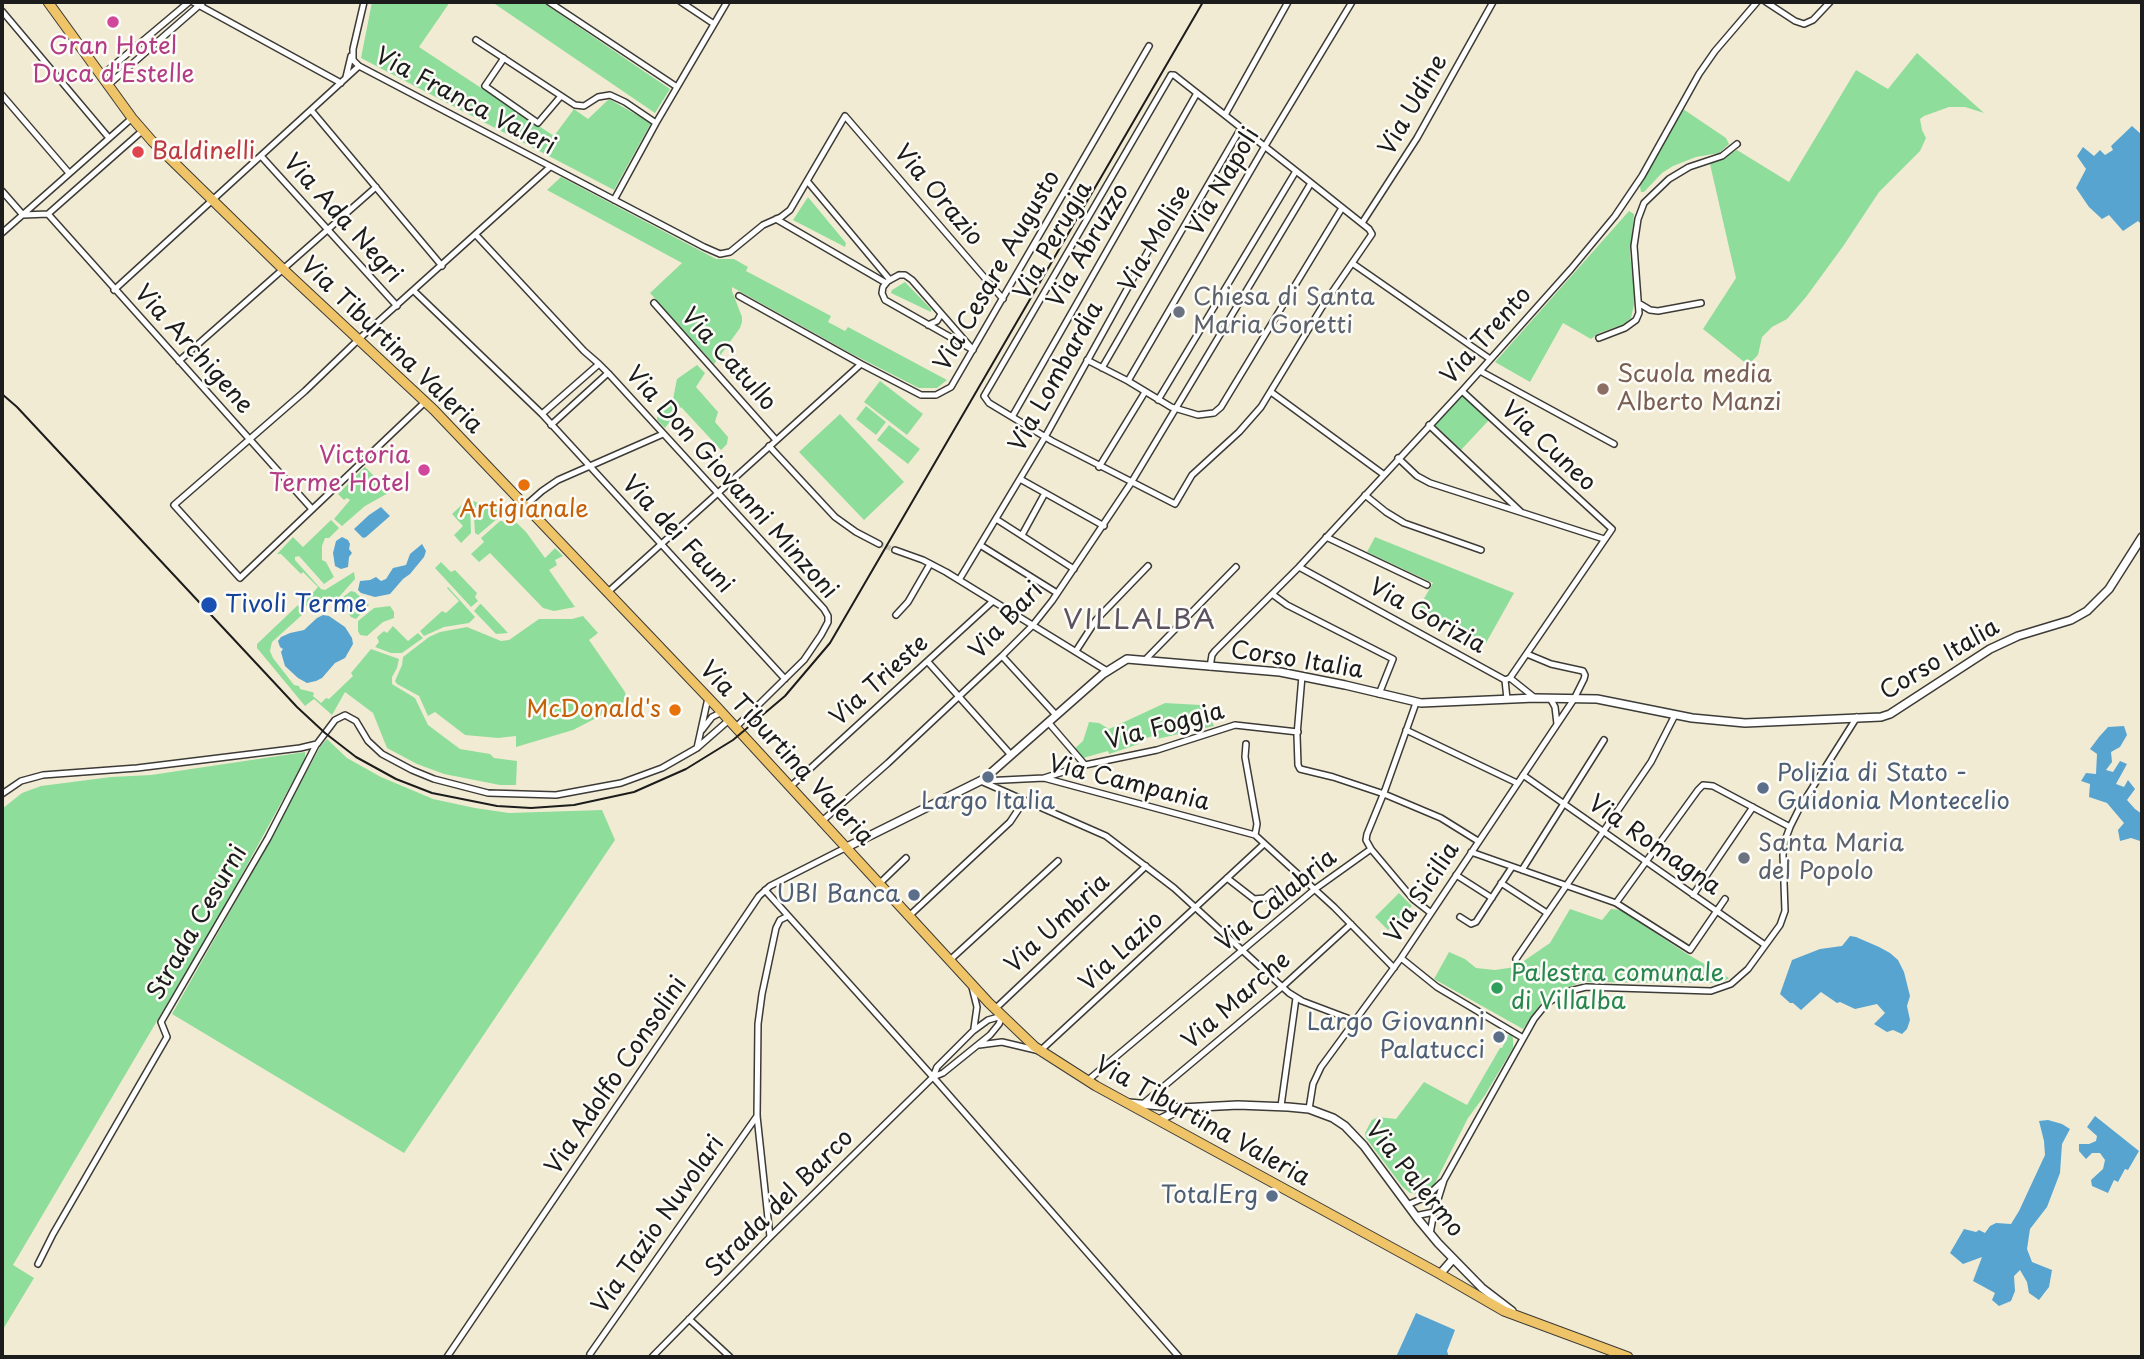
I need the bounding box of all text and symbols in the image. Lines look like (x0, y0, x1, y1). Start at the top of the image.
marker: Gran Hotel Duca d'Estelle (105, 14, 121, 30)
place label: Gran Hotel Duca d'Estelle (31, 33, 195, 89)
street label: Via Franca Valeri (370, 42, 560, 162)
street label: Via Udine (1374, 49, 1454, 161)
street label: Via Napoli (1182, 123, 1266, 241)
place label: Baldinelli (152, 138, 255, 166)
street label: Via Orazio (887, 140, 989, 252)
marker: Baldinelli (130, 144, 146, 160)
street label: Via Ada Negri (277, 149, 407, 289)
street label: Via Cesare Augusto (929, 166, 1067, 376)
street label: Via Perugia (1009, 177, 1099, 305)
street label: Via Abruzzo (1042, 179, 1136, 313)
street label: Via Molise (1114, 181, 1198, 297)
street label: Via Tiburtina Valeria (294, 252, 488, 440)
street label: Via Archigene (128, 280, 258, 420)
street label: Via Trento (1436, 281, 1538, 391)
place label: Chiesa di Santa Maria Goretti (1193, 284, 1375, 340)
street label: Via Lombardia (1004, 297, 1110, 457)
street label: Via Catullo (674, 303, 782, 417)
marker: Chiesa di Santa Maria Goretti (1171, 304, 1187, 320)
street label: Via Don Giovanni Minzoni (619, 361, 843, 605)
place label: Scuola media Alberto Manzi (1617, 361, 1781, 417)
marker: Scuola media Alberto Manzi (1595, 381, 1611, 397)
street label: Via Cuneo (1495, 396, 1601, 498)
place label: Victoria Terme Hotel (269, 442, 410, 498)
marker: Victoria Terme Hotel (416, 462, 432, 478)
street label: Via dei Fauni (615, 470, 739, 600)
marker: Artigianale (516, 477, 532, 493)
place label: Artigianale (459, 496, 589, 524)
street label: Via Gorizia (1364, 573, 1490, 661)
street label: Via Bari (964, 577, 1050, 665)
place label: Tivoli Terme (225, 591, 367, 619)
marker: Tivoli Terme (199, 595, 219, 615)
district label: VILLALBA (1065, 604, 1215, 638)
street label: Corso Italia (1875, 613, 2005, 707)
street label: Via Trieste (825, 629, 935, 733)
street label: Corso Italia (1229, 636, 1365, 686)
street label: Via Tiburtina Valeria (693, 656, 879, 852)
place label: McDonald's (526, 696, 661, 724)
street label: Via Foggia (1103, 697, 1227, 757)
marker: McDonald's (667, 702, 683, 718)
street label: Via Campania (1045, 750, 1213, 818)
place label: Polizia di Stato - Guidonia Montecelio (1777, 760, 2010, 816)
marker: Largo Italia (980, 769, 996, 785)
marker: Polizia di Stato - Guidonia Montecelio (1755, 780, 1771, 796)
place label: Largo Italia (921, 788, 1055, 816)
street label: Via Romagna (1582, 790, 1726, 902)
place label: Santa Maria del Popolo (1758, 830, 1904, 886)
street label: Via Sicilia (1380, 837, 1466, 949)
street label: Strada Cesurni (142, 840, 254, 1006)
street label: Via Calabria (1211, 844, 1343, 958)
marker: Santa Maria del Popolo (1736, 850, 1752, 866)
street label: Via Umbria (1000, 868, 1116, 980)
place label: UBI Banca (776, 881, 900, 909)
marker: UBI Banca (906, 887, 922, 903)
street label: Via Lazio (1074, 906, 1170, 998)
street label: Via Marche (1177, 946, 1297, 1056)
place label: Palestra comunale di Villalba (1511, 960, 1724, 1016)
street label: Via Adolfo Consolini (540, 972, 694, 1180)
marker: Palestra comunale di Villalba (1489, 980, 1505, 996)
place label: Largo Giovanni Palatucci (1307, 1009, 1485, 1065)
marker: Largo Giovanni Palatucci (1491, 1029, 1507, 1045)
street label: Via Tiburtina Valeria (1089, 1051, 1315, 1193)
street label: Via Palermo (1359, 1116, 1469, 1244)
street label: Strada del Barco (700, 1124, 860, 1284)
street label: Via Tazio Nuvolari (587, 1130, 731, 1320)
place label: TotalErg (1161, 1182, 1258, 1210)
marker: TotalErg (1264, 1188, 1280, 1204)

